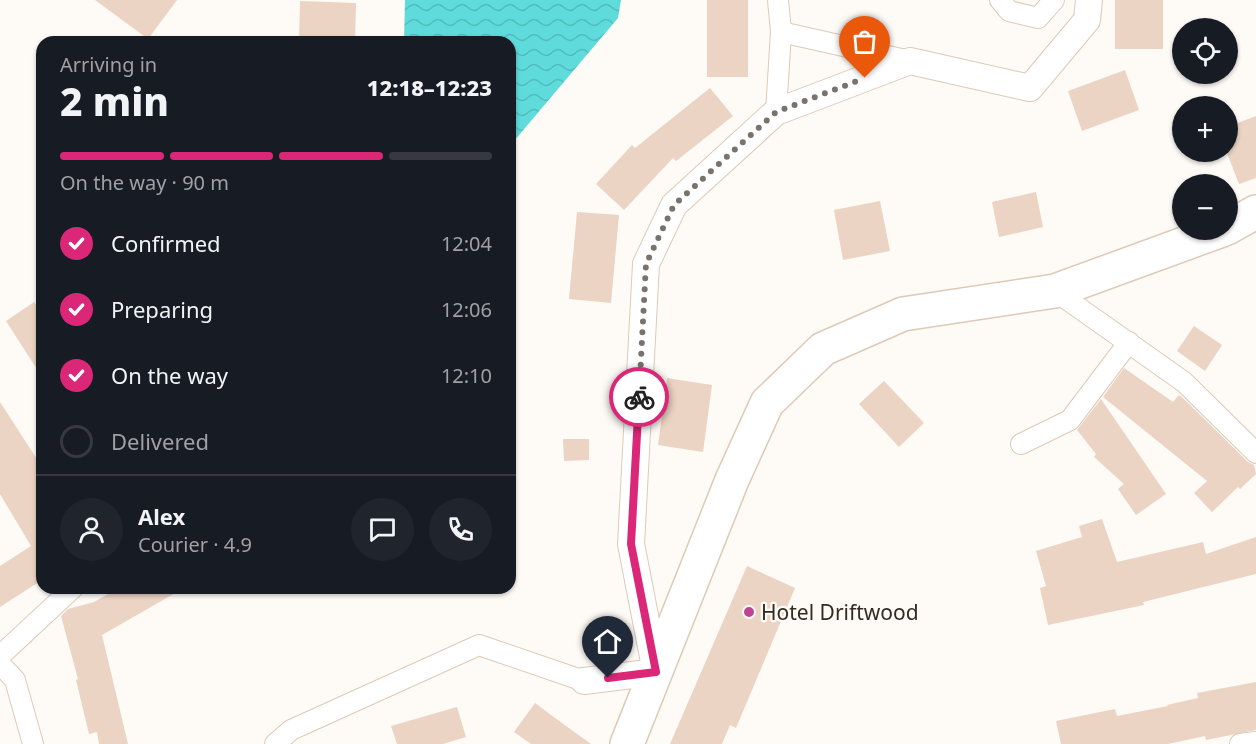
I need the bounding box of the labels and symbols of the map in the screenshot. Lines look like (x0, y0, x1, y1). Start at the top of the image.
pin (839, 16, 890, 78)
courier (609, 367, 669, 427)
place label: Hotel Driftwood (761, 598, 919, 626)
marker: Hotel Driftwood (742, 605, 756, 619)
pin (582, 616, 633, 678)

